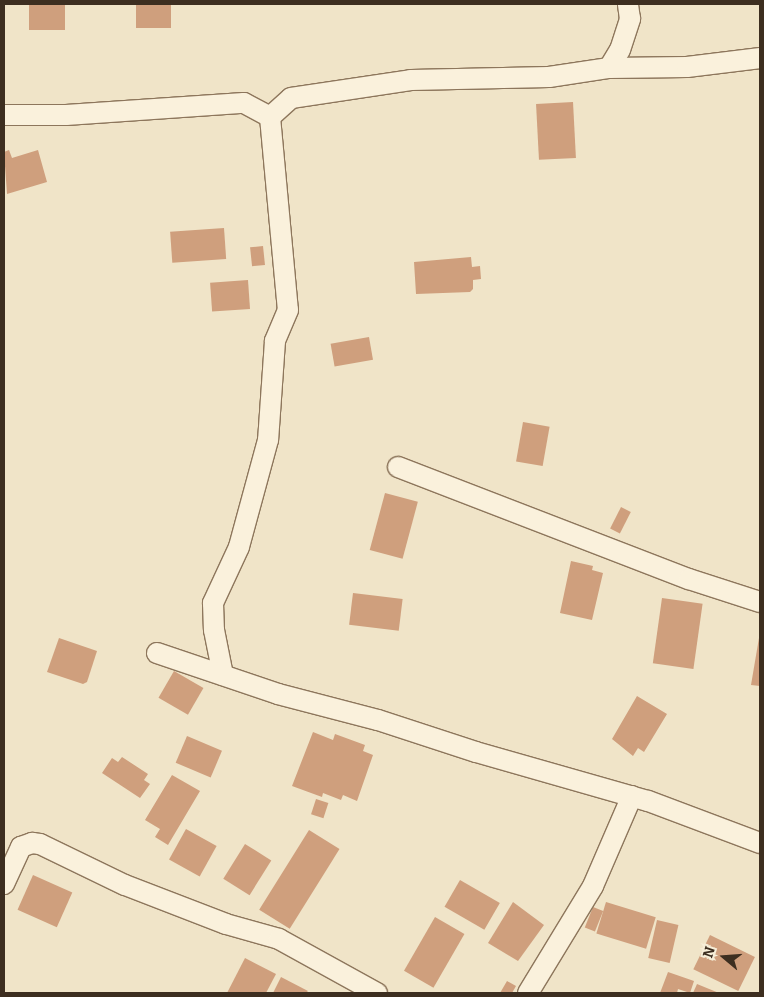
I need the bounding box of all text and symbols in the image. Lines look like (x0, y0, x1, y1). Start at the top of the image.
north arrow (699, 932, 749, 982)
text: N (700, 944, 719, 960)

